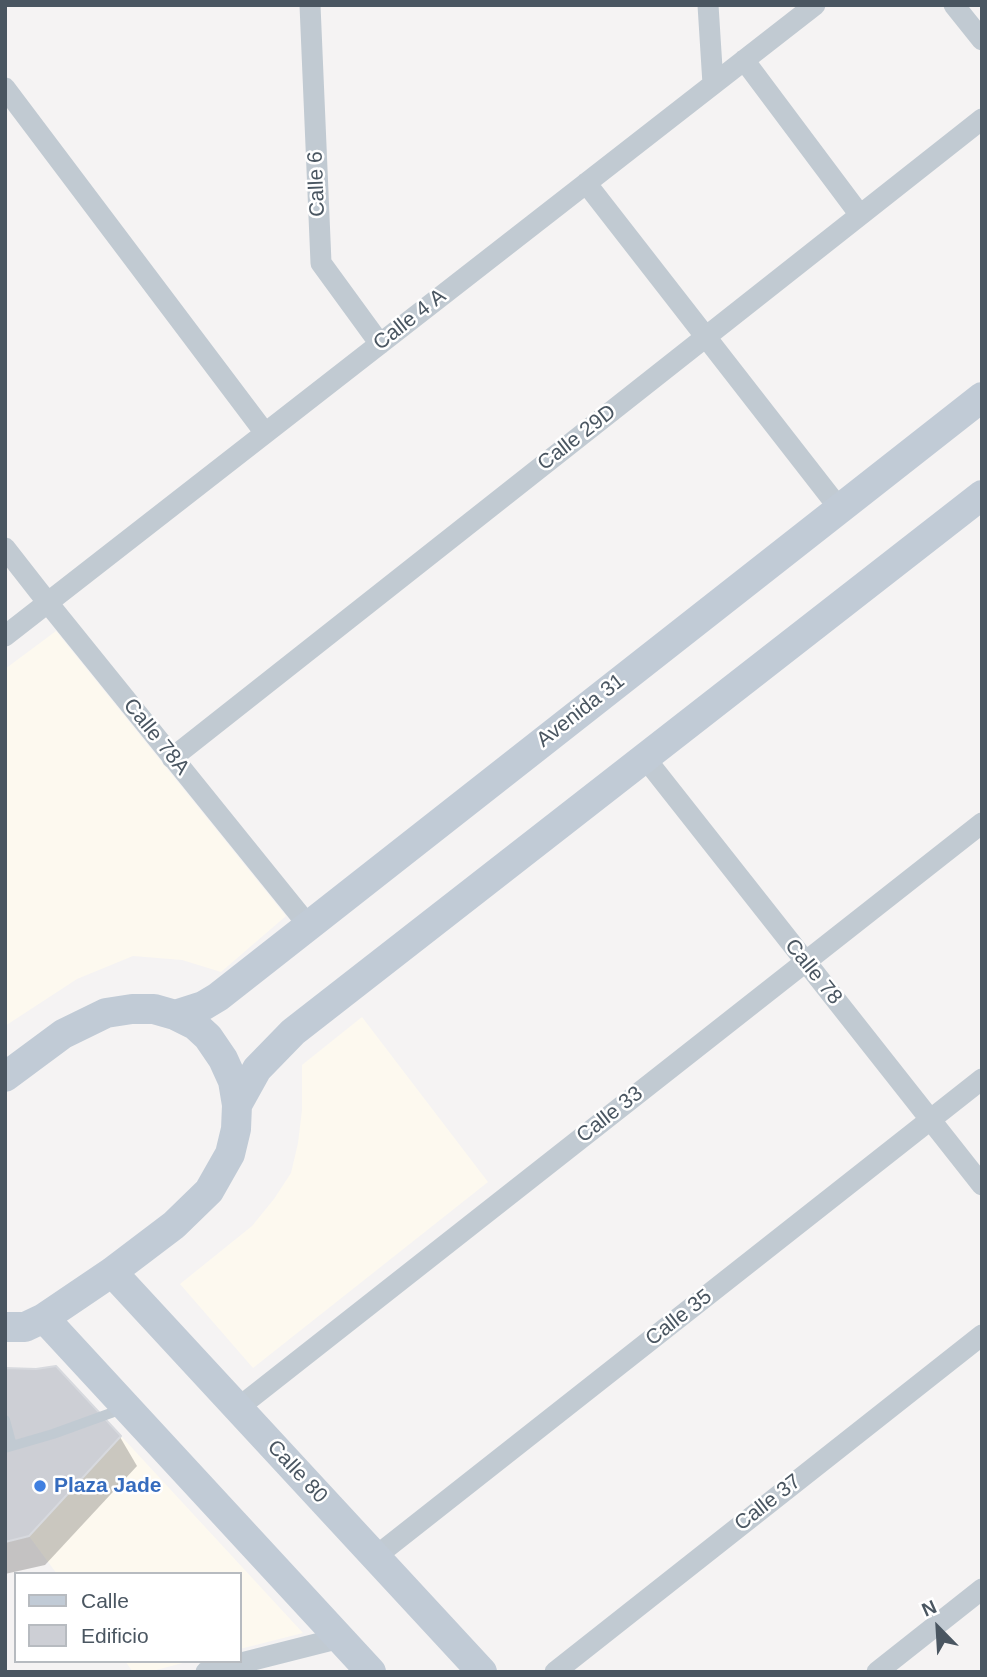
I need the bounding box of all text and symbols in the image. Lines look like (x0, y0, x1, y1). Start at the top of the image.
street label: Calle 6 (303, 151, 331, 217)
street label: Calle 4 A (369, 284, 451, 356)
street label: Calle 29D (533, 400, 621, 476)
street label: Avenida 31 (532, 669, 630, 753)
street label: Calle 78A (118, 694, 194, 780)
street label: Calle 78 (779, 934, 847, 1010)
street label: Calle 33 (572, 1081, 648, 1149)
street label: Calle 35 (641, 1284, 717, 1352)
street label: Calle 80 (262, 1435, 332, 1509)
street label: Calle 37 (730, 1469, 806, 1537)
place label: Plaza Jade (54, 1473, 161, 1499)
marker: Plaza Jade (32, 1478, 48, 1494)
legend (14, 1572, 242, 1663)
text: Calle (81, 1589, 129, 1612)
north arrow (903, 1593, 973, 1663)
text: N (919, 1596, 940, 1621)
text: Edificio (81, 1624, 149, 1647)

